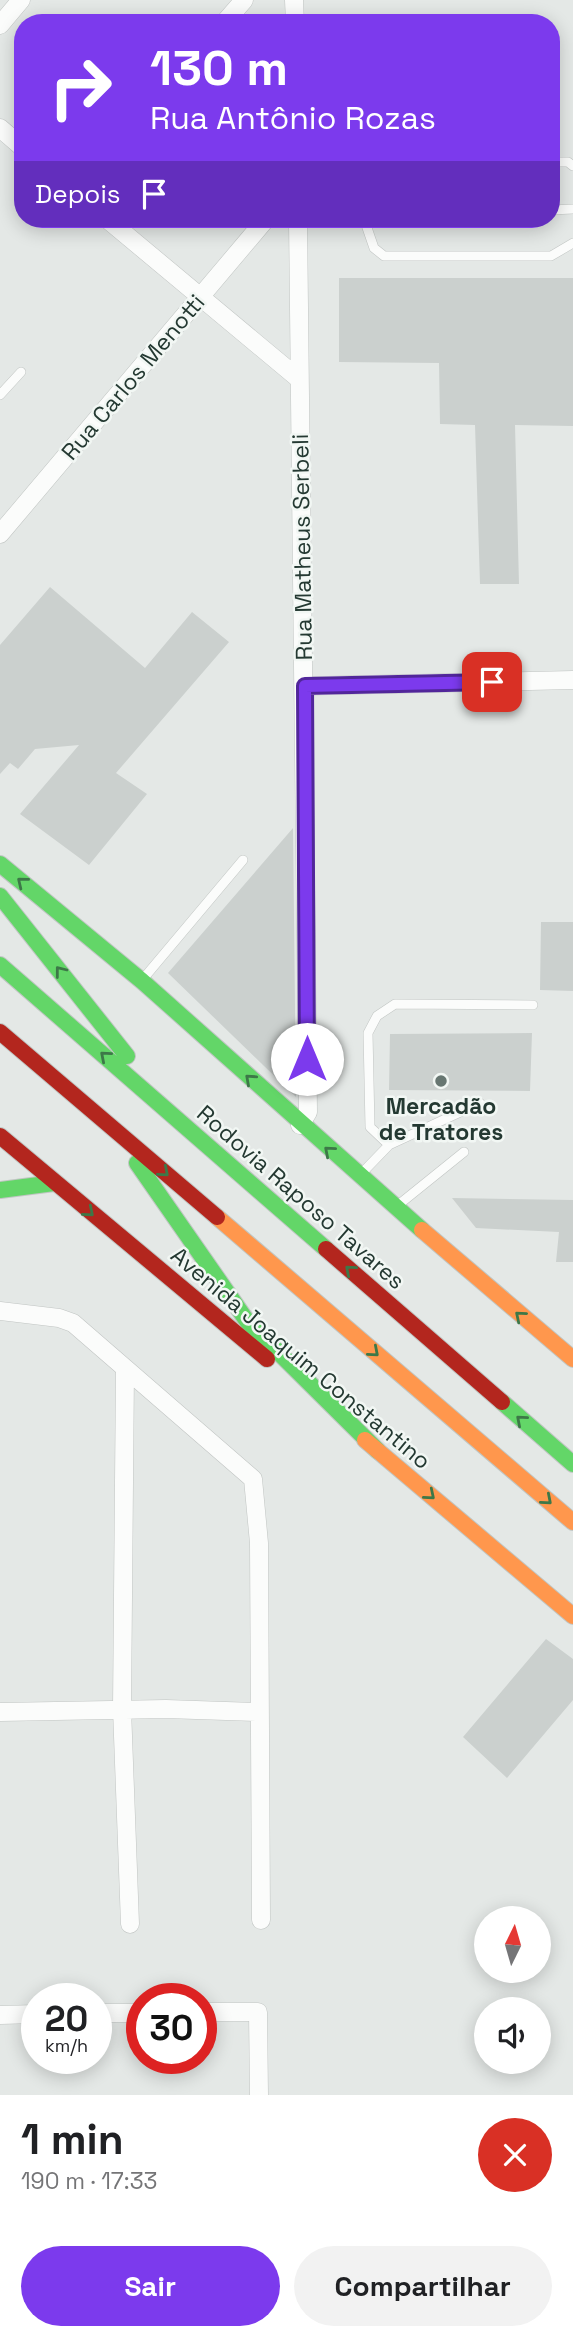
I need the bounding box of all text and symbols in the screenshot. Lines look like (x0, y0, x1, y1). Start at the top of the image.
text: 130 m (150, 37, 288, 99)
icon: right (35, 42, 126, 133)
text: Rua Antônio Rozas (150, 98, 436, 138)
icon: arrive (135, 175, 173, 213)
text: Depois (35, 177, 121, 211)
street label: Rua Carlos Menotti (55, 288, 211, 466)
street label: Rua Matheus Serbeli (285, 433, 319, 661)
pin (462, 652, 522, 712)
icon: arrive (473, 663, 511, 701)
one-way arrow (18, 878, 31, 890)
one-way arrow (55, 966, 68, 978)
position arrow (270, 1022, 344, 1096)
one-way arrow (100, 1052, 113, 1064)
marker: Mercadão de Tratores (433, 1073, 449, 1089)
one-way arrow (245, 1075, 258, 1087)
place label: Mercadão de Tratores (379, 1091, 503, 1147)
street label: Rodovia Raposo Tavares (191, 1098, 411, 1296)
one-way arrow (325, 1147, 338, 1159)
one-way arrow (155, 1164, 168, 1176)
one-way arrow (81, 1204, 94, 1216)
street label: Avenida Joaquim Constantino (165, 1240, 437, 1476)
one-way arrow (345, 1266, 358, 1278)
one-way arrow (516, 1311, 528, 1324)
one-way arrow (365, 1344, 378, 1356)
one-way arrow (517, 1416, 530, 1428)
one-way arrow (422, 1487, 435, 1499)
one-way arrow (538, 1492, 551, 1504)
north arrow (474, 1906, 551, 1983)
map controls (474, 1906, 551, 2074)
speed limit sign: 30 (126, 1983, 217, 2074)
text: 20 (45, 1997, 88, 2041)
button: sound (474, 1997, 551, 2074)
text: km/h (45, 2034, 88, 2057)
text: 1 min (21, 2113, 124, 2166)
button: close (478, 2118, 552, 2192)
text: 190 m · 17:33 (21, 2166, 157, 2196)
button: Sair (21, 2246, 280, 2326)
button: Compartilhar (294, 2246, 552, 2326)

